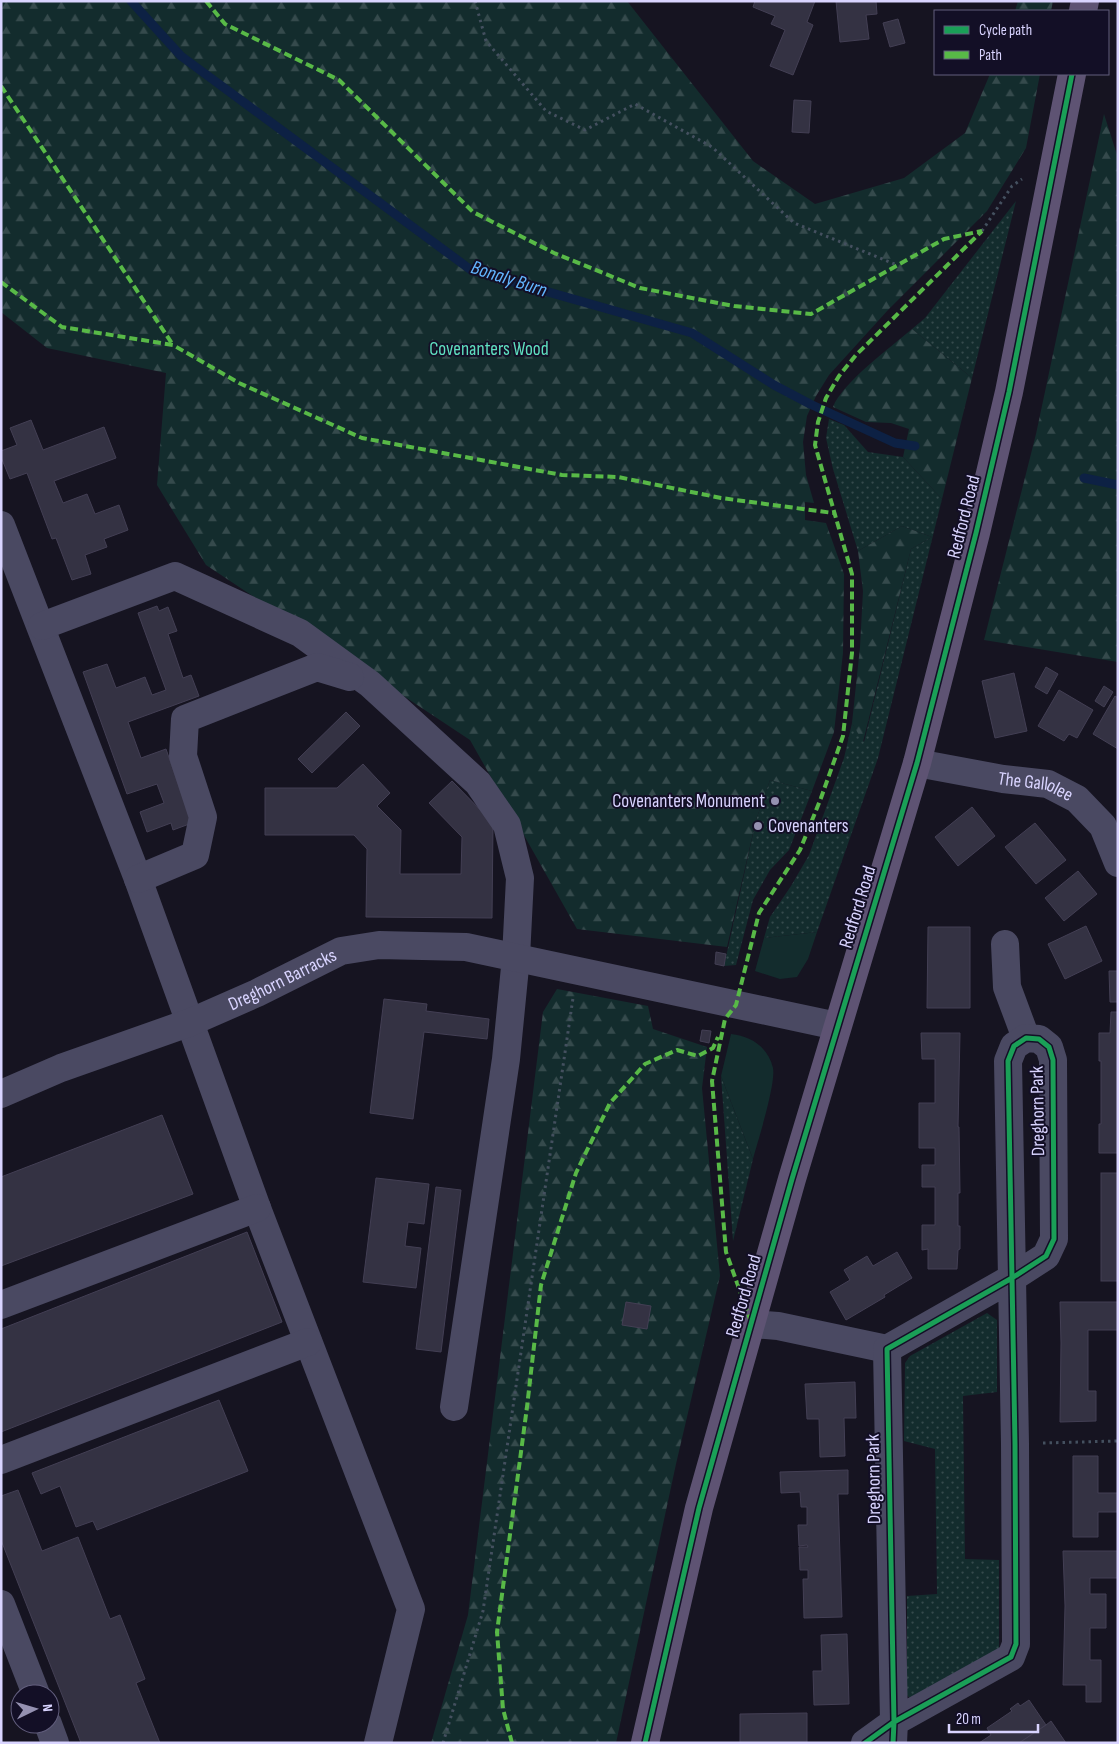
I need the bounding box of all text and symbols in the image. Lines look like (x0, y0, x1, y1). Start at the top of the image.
legend (934, 10, 1109, 75)
text: Cycle path (979, 21, 1032, 40)
text: Path (979, 46, 1002, 65)
water label: Bonaly Burn (468, 255, 550, 303)
park label: Covenanters Wood (429, 338, 549, 361)
street label: Redford Road (943, 473, 985, 561)
street label: The Gallolee (996, 767, 1077, 806)
place label: Covenanters Monument (612, 790, 765, 813)
marker: Covenanters Monument (769, 795, 781, 807)
place label: Covenanters (768, 815, 849, 838)
marker: Covenanters (752, 820, 764, 832)
street label: Redford Road (835, 863, 881, 951)
street label: Dreghorn Barracks (225, 944, 340, 1016)
street label: Dreghorn Park (1026, 1065, 1050, 1156)
street label: Redford Road (721, 1252, 767, 1340)
street label: Dreghorn Park (862, 1433, 886, 1524)
north arrow (10, 1684, 60, 1734)
scale bar (949, 1702, 1038, 1734)
text: N (39, 1703, 56, 1712)
text: 20 m (956, 1710, 981, 1729)

